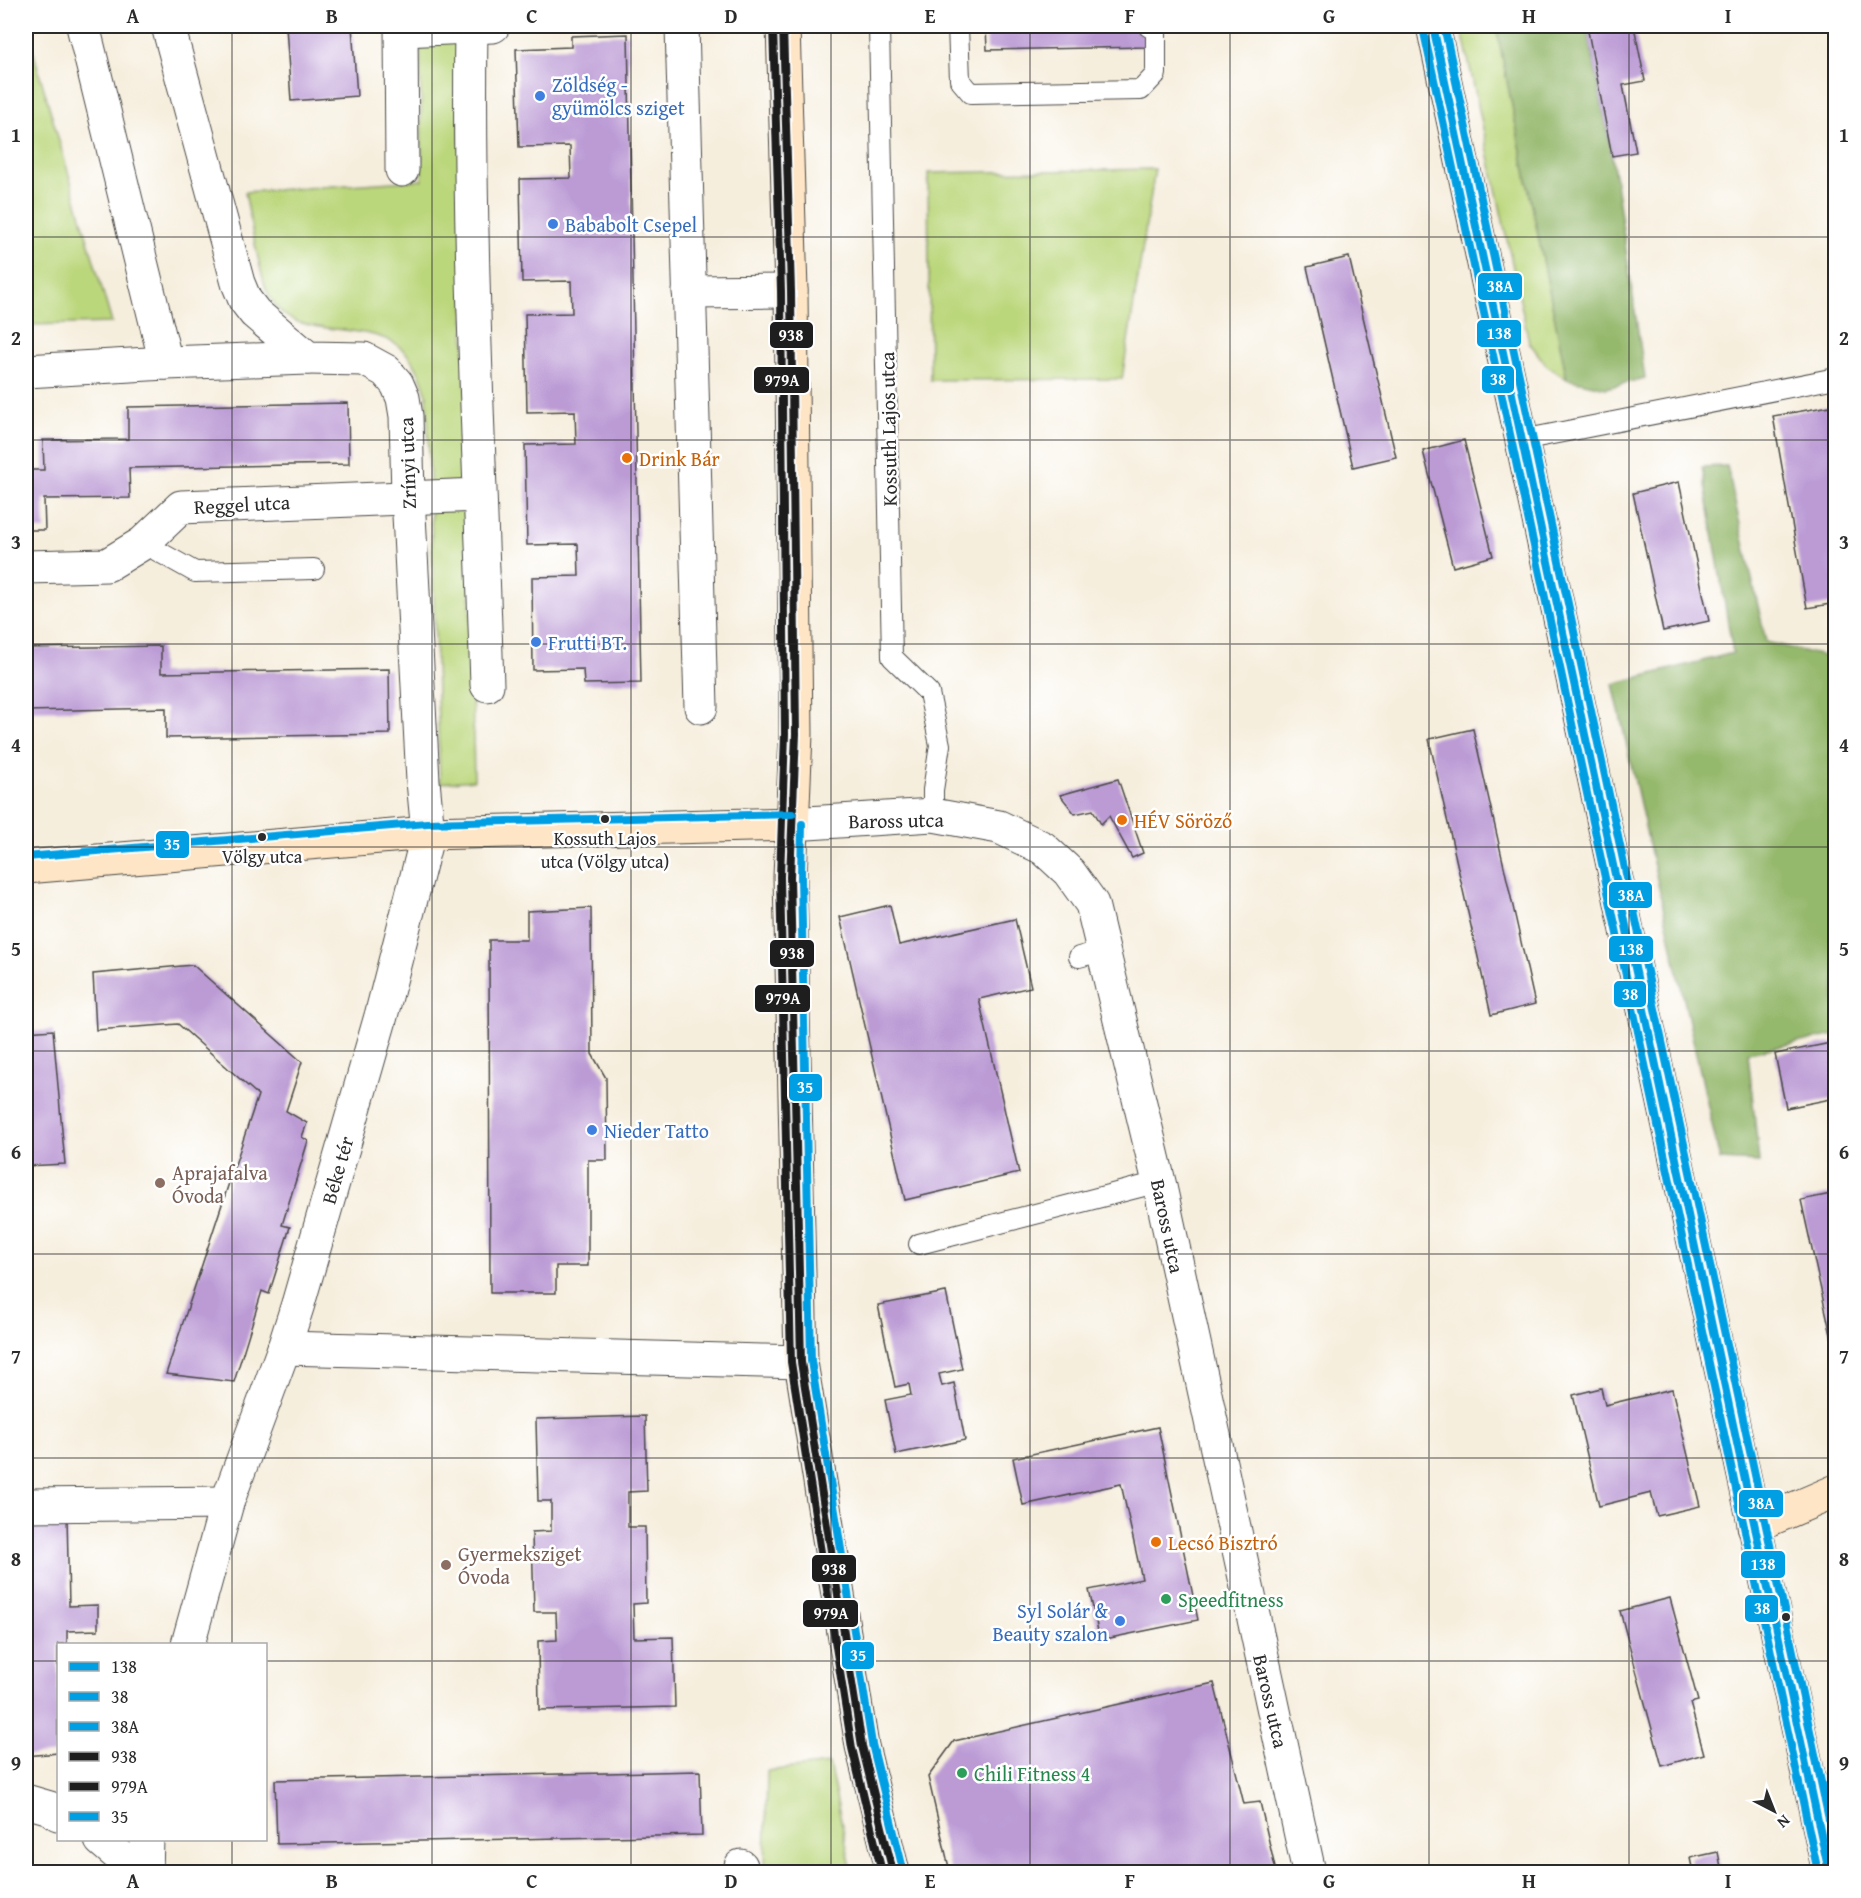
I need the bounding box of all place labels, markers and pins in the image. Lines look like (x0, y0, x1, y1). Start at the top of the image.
place label: Zöldség - gyümölcs sziget (552, 70, 685, 122)
marker: Zöldség - gyümölcs sziget (533, 89, 547, 103)
place label: Bababolt Csepel (565, 210, 698, 239)
marker: Bababolt Csepel (546, 217, 560, 231)
place label: Drink Bár (639, 444, 720, 473)
marker: Drink Bár (620, 451, 634, 465)
place label: Frutti BT. (548, 628, 627, 657)
marker: Frutti BT. (529, 635, 543, 649)
place label: HÉV Söröző (1134, 806, 1232, 835)
marker: Kossuth Lajos utca (Völgy utca) (599, 813, 611, 825)
marker: HÉV Söröző (1115, 813, 1129, 827)
place label: Kossuth Lajos utca (Völgy utca) (541, 825, 669, 875)
marker: Völgy utca (256, 831, 268, 843)
place label: Völgy utca (222, 843, 303, 870)
place label: Nieder Tatto (604, 1116, 709, 1145)
marker: Nieder Tatto (585, 1123, 599, 1137)
place label: Aprajafalva Óvoda (172, 1158, 268, 1210)
marker: Aprajafalva Óvoda (153, 1176, 167, 1190)
place label: Lecsó Bisztró (1168, 1528, 1278, 1557)
marker: Lecsó Bisztró (1149, 1535, 1163, 1549)
place label: Gyermeksziget Óvoda (458, 1539, 582, 1591)
marker: Gyermeksziget Óvoda (439, 1558, 453, 1572)
place label: Speedfitness (1178, 1585, 1284, 1614)
marker: Speedfitness (1159, 1592, 1173, 1606)
place label: Syl Solár & Beauty szalon (992, 1596, 1108, 1648)
unlabelled marker (1780, 1611, 1792, 1623)
marker: Syl Solár & Beauty szalon (1113, 1614, 1127, 1628)
place label: Chili Fitness 4 (974, 1759, 1090, 1788)
marker: Chili Fitness 4 (955, 1766, 969, 1780)

